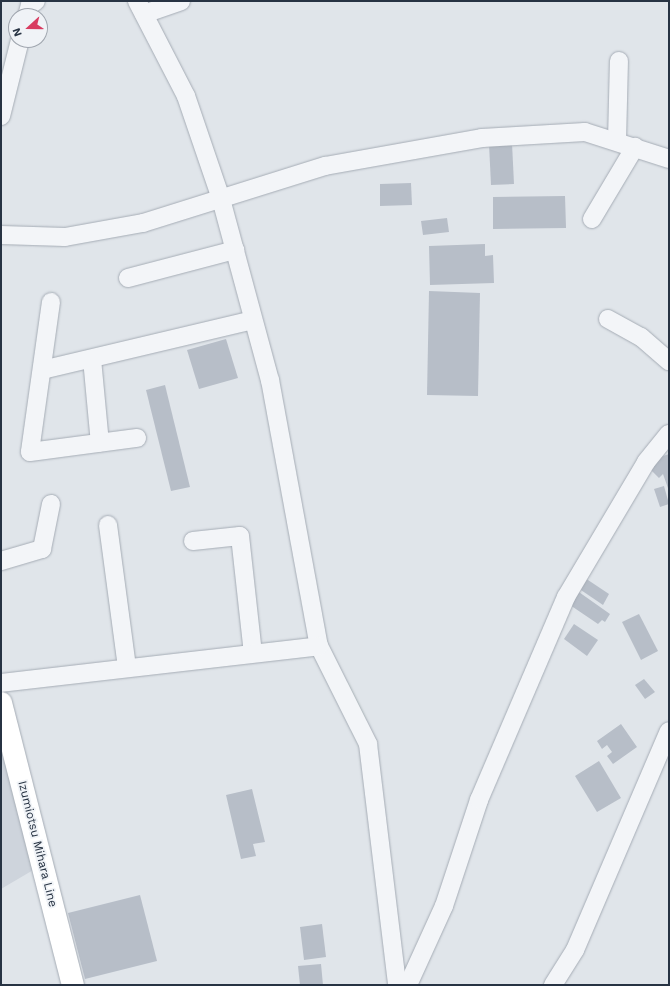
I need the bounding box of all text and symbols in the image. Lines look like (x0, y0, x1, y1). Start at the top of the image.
north arrow (8, 8, 48, 48)
text: N (10, 26, 25, 38)
street label: Izumiotsu Mihara Line (14, 779, 60, 909)

